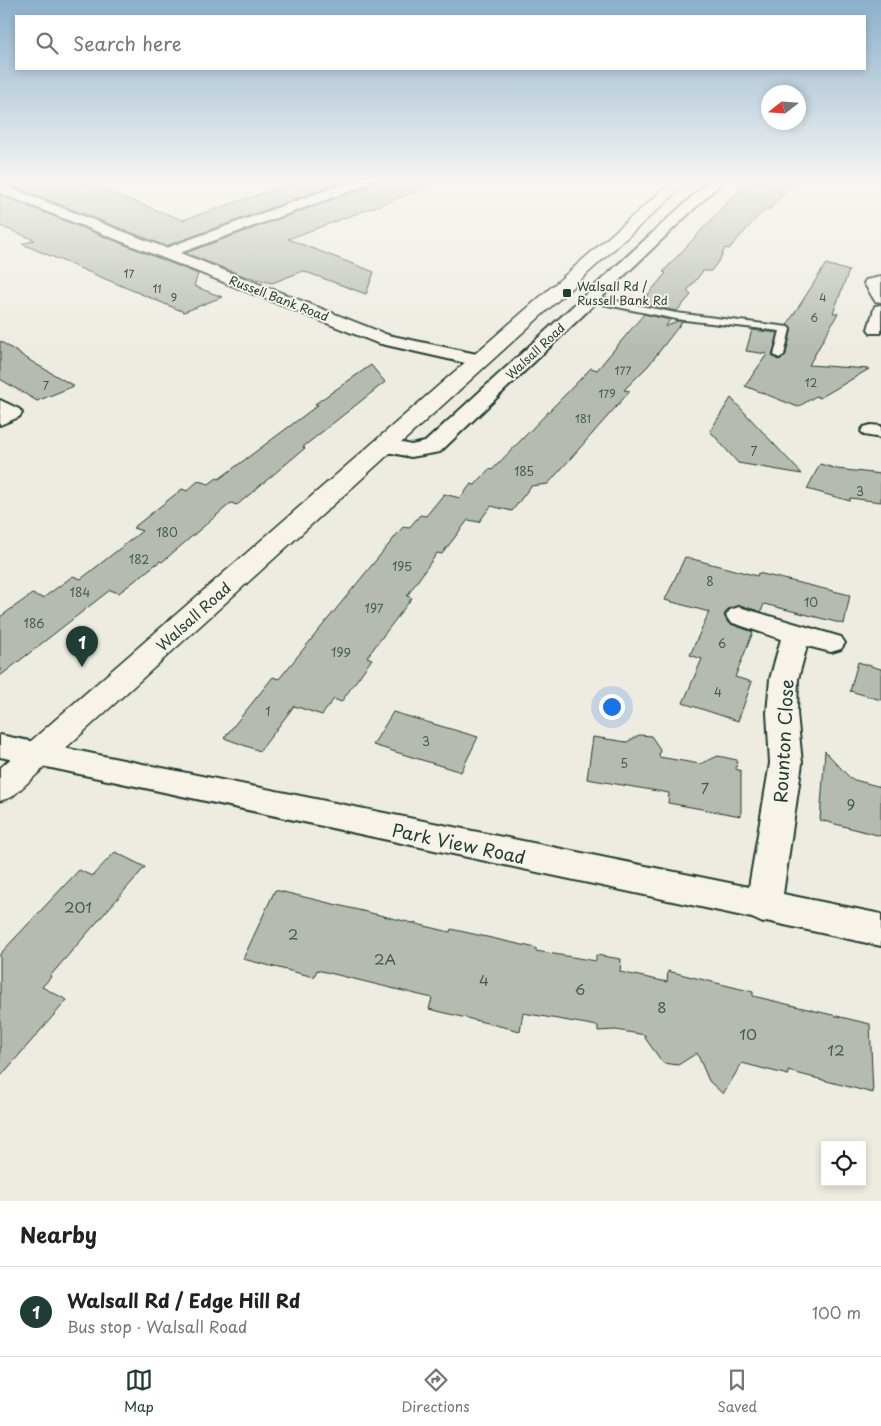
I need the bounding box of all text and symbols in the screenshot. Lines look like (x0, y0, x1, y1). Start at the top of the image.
search box (15, 15, 866, 70)
icon: search (33, 29, 61, 57)
text: Search here (73, 29, 182, 57)
north arrow (761, 85, 806, 130)
house number: 17 (124, 265, 135, 282)
street label: Russell Bank Road (227, 271, 331, 325)
place label: Walsall Rd / Russell Bank Rd (577, 277, 668, 309)
house number: 11 (152, 280, 162, 297)
marker: Walsall Rd / Russell Bank Rd (561, 287, 573, 299)
house number: 9 (171, 289, 177, 306)
house number: 4 (819, 289, 827, 306)
house number: 6 (810, 309, 818, 326)
street label: Walsall Road (501, 319, 569, 383)
house number: 177 (615, 362, 632, 379)
house number: 12 (805, 374, 818, 391)
house number: 7 (43, 377, 49, 394)
house number: 179 (598, 385, 616, 402)
house number: 181 (575, 410, 591, 427)
house number: 7 (751, 442, 758, 460)
house number: 185 (514, 462, 534, 480)
house number: 3 (856, 482, 864, 500)
house number: 180 (156, 523, 178, 541)
house number: 182 (129, 550, 149, 568)
house number: 195 (392, 557, 412, 575)
house number: 8 (706, 572, 714, 590)
street label: Walsall Road (150, 576, 236, 656)
house number: 184 (70, 583, 90, 601)
house number: 10 (804, 593, 818, 611)
house number: 197 (365, 599, 384, 617)
house number: 186 (24, 614, 44, 632)
pin: 1 (66, 626, 98, 667)
house number: 6 (718, 634, 726, 652)
house number: 199 (331, 643, 351, 661)
street label: Rounton Close (766, 679, 800, 803)
house number: 4 (714, 683, 722, 701)
your location (599, 694, 625, 720)
house number: 1 (265, 702, 271, 720)
house number: 3 (422, 732, 430, 750)
house number: 5 (620, 754, 628, 772)
house number: 7 (701, 776, 710, 799)
house number: 9 (847, 792, 855, 815)
street label: Park View Road (390, 816, 528, 870)
house number: 201 (64, 895, 92, 918)
house number: 2 (288, 922, 298, 945)
house number: 2A (374, 947, 396, 970)
house number: 4 (479, 968, 489, 991)
house number: 6 (575, 977, 585, 1000)
house number: 8 (657, 995, 667, 1018)
house number: 10 (739, 1022, 757, 1045)
house number: 12 (827, 1038, 845, 1061)
map controls (821, 1141, 866, 1186)
button: locate (821, 1141, 866, 1186)
text: Nearby (20, 1218, 97, 1250)
text: Walsall Rd / Edge Hill Rd (67, 1286, 300, 1314)
text: 1 (32, 1300, 40, 1324)
text: 100 m (812, 1300, 861, 1324)
text: Bus stop · Walsall Road (67, 1314, 247, 1338)
tab: Map (124, 1366, 154, 1417)
tab: Directions (402, 1366, 470, 1417)
tab: Saved (717, 1366, 757, 1417)

